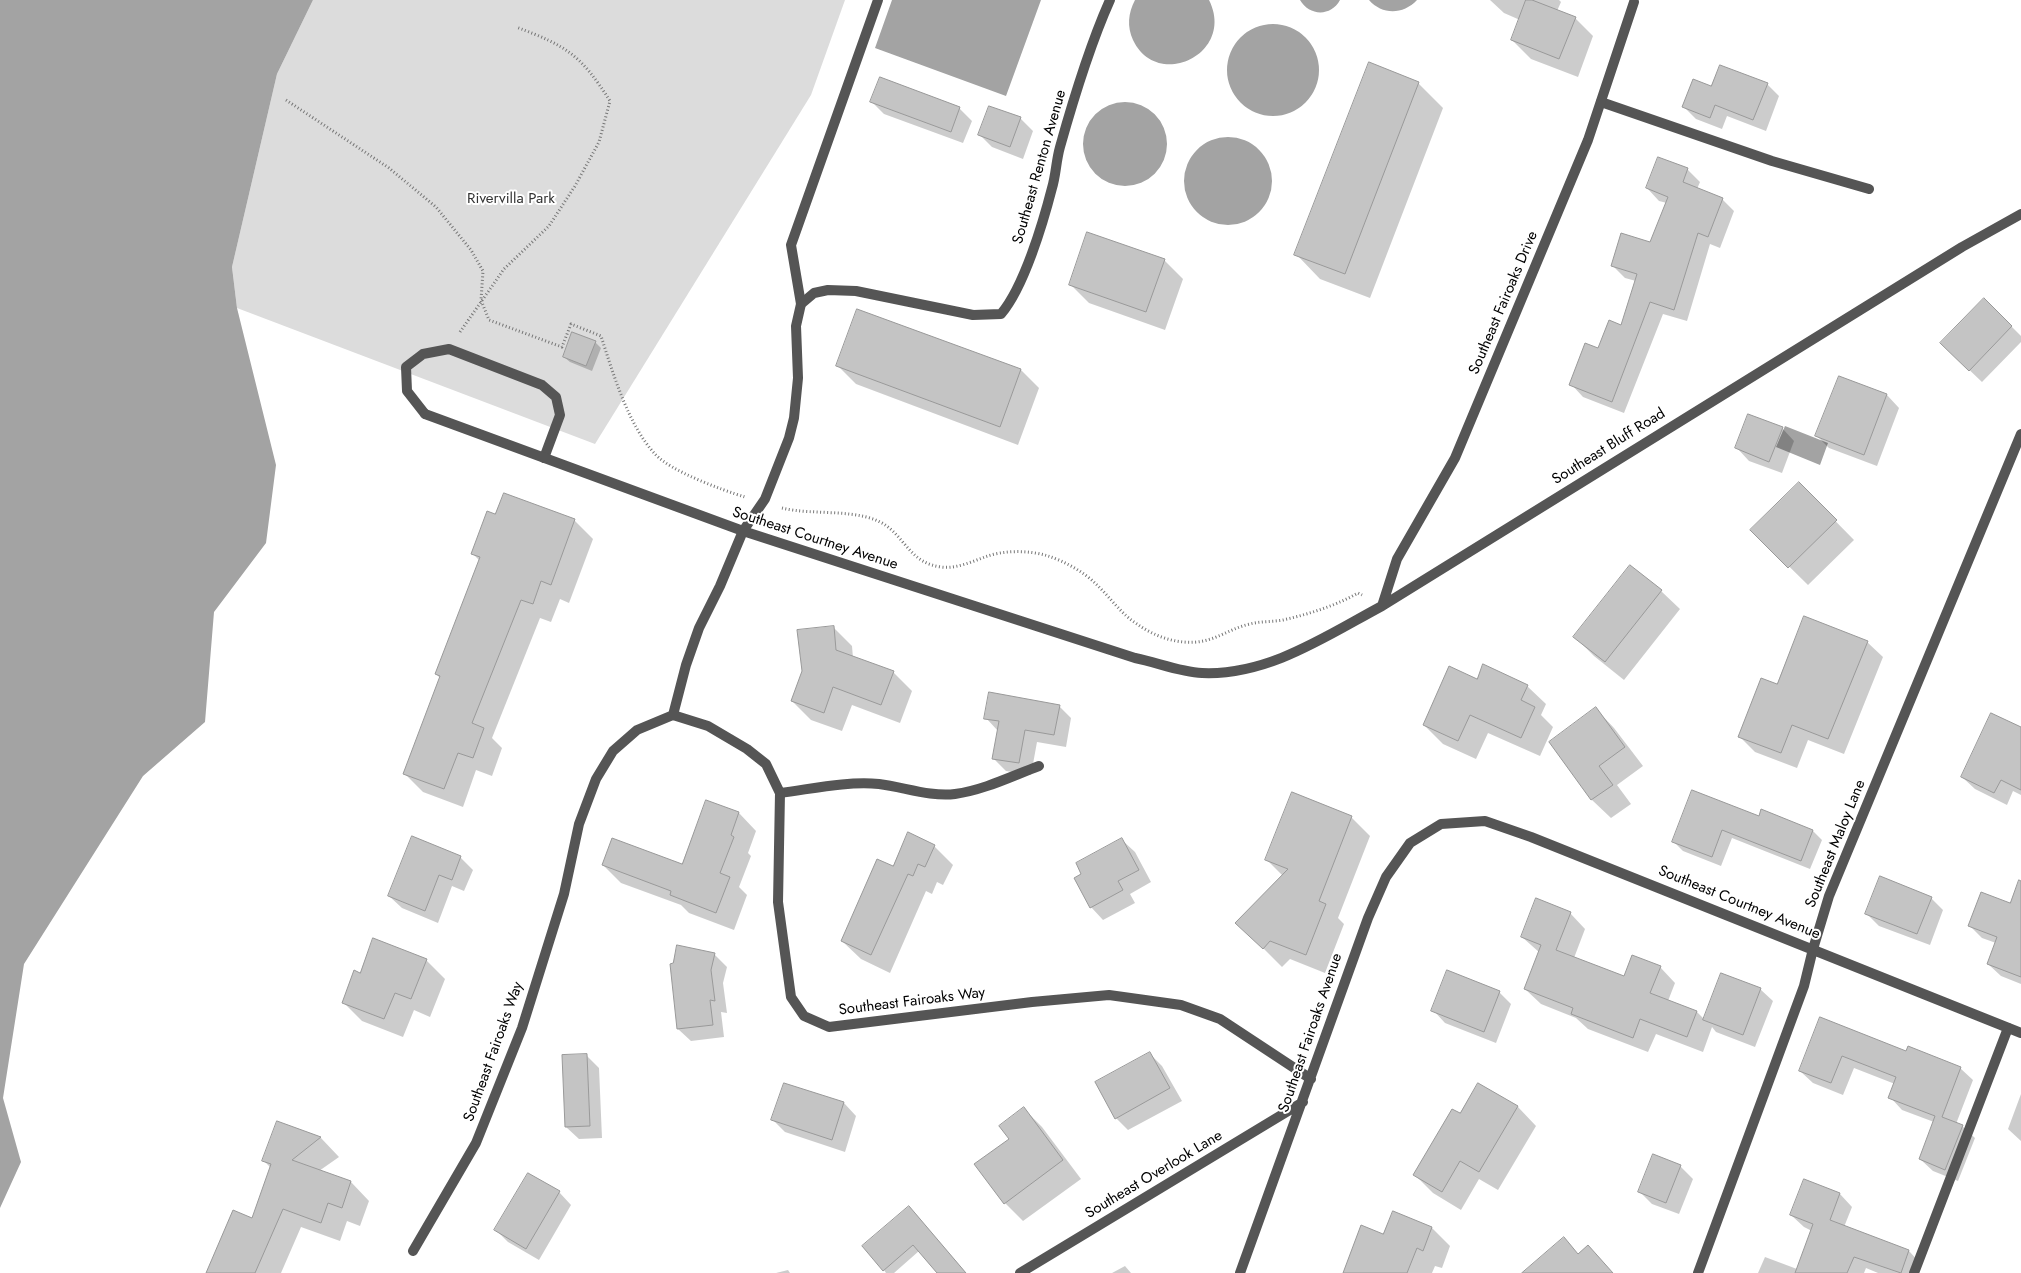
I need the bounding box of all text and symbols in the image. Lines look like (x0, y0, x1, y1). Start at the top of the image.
street label: Southeast Renton Avenue (1009, 88, 1071, 246)
park label: Rivervilla Park (467, 190, 555, 208)
street label: Southeast Fairoaks Drive (1466, 229, 1542, 377)
street label: Southeast Bluff Road (1549, 405, 1669, 489)
street label: Southeast Courtney Avenue (730, 504, 900, 574)
street label: Southeast Maloy Lane (1802, 777, 1870, 911)
street label: Southeast Courtney Avenue (1655, 862, 1823, 944)
street label: Southeast Fairoaks Avenue (1275, 951, 1347, 1115)
street label: Southeast Fairoaks Way (460, 980, 528, 1124)
street label: Southeast Fairoaks Way (838, 984, 986, 1020)
street label: Southeast Overlook Lane (1082, 1127, 1226, 1223)

